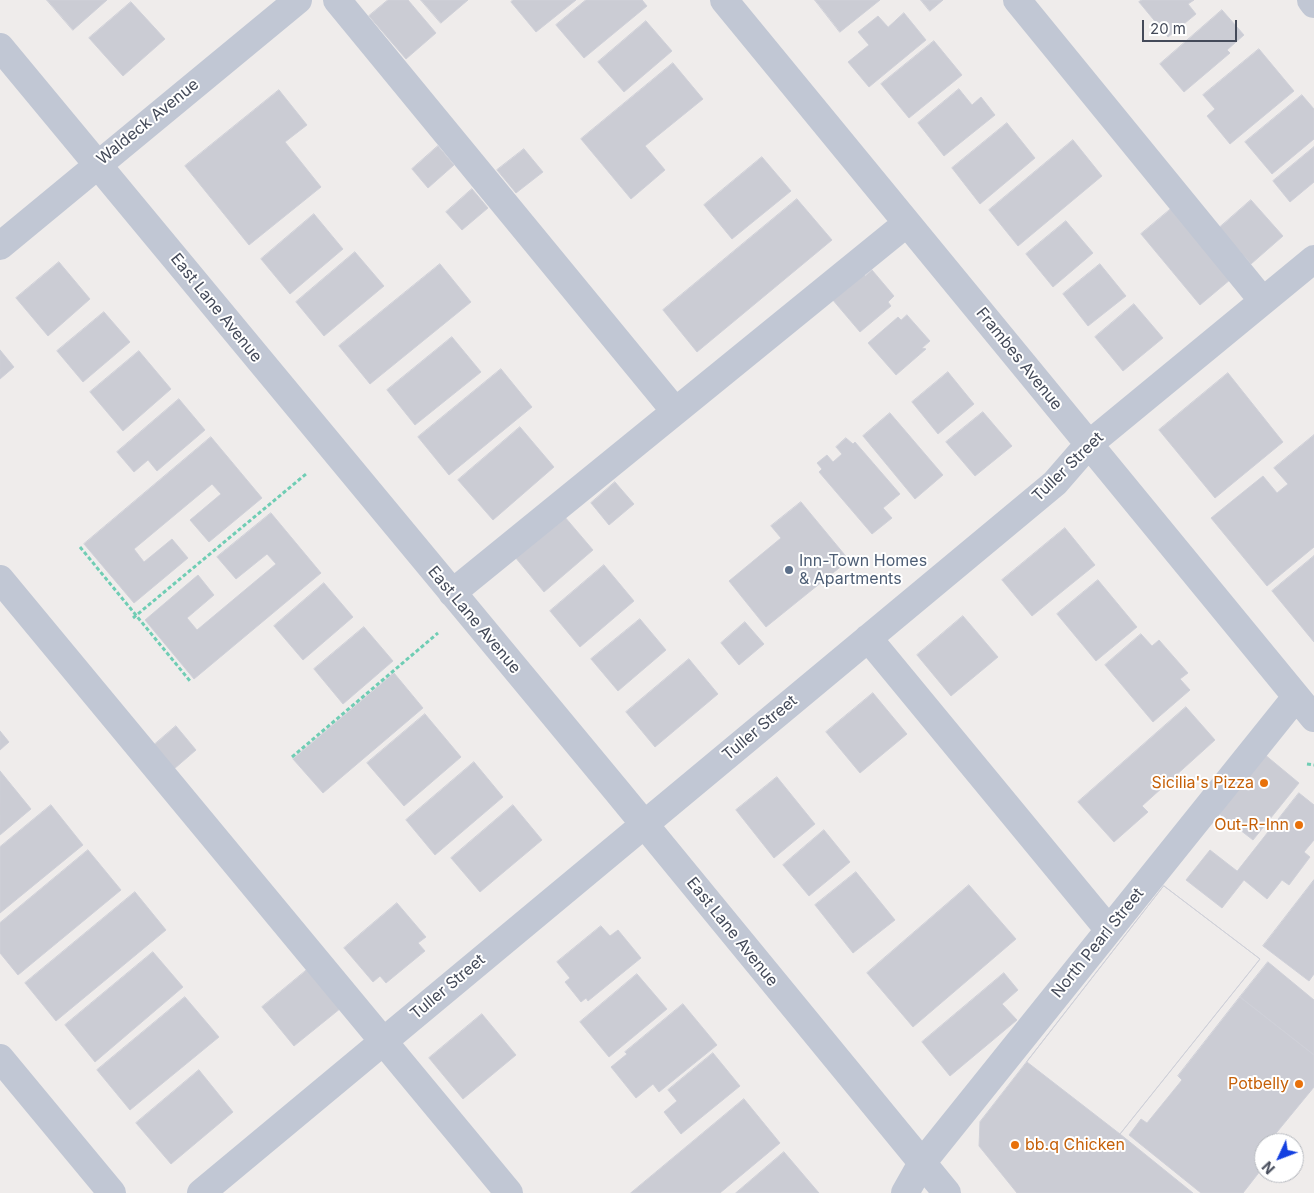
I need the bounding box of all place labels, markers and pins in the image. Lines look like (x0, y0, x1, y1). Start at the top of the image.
place label: Inn-Town Homes & Apartments (799, 551, 927, 589)
marker: Inn-Town Homes & Apartments (783, 564, 795, 576)
place label: Sicilia's Pizza (1152, 773, 1254, 793)
marker: Sicilia's Pizza (1258, 777, 1270, 789)
place label: Out-R-Inn (1214, 815, 1289, 835)
marker: Out-R-Inn (1293, 819, 1305, 831)
place label: Potbelly (1228, 1074, 1289, 1094)
marker: Potbelly (1293, 1078, 1305, 1090)
place label: bb.q Chicken (1025, 1135, 1125, 1155)
marker: bb.q Chicken (1009, 1139, 1021, 1151)

